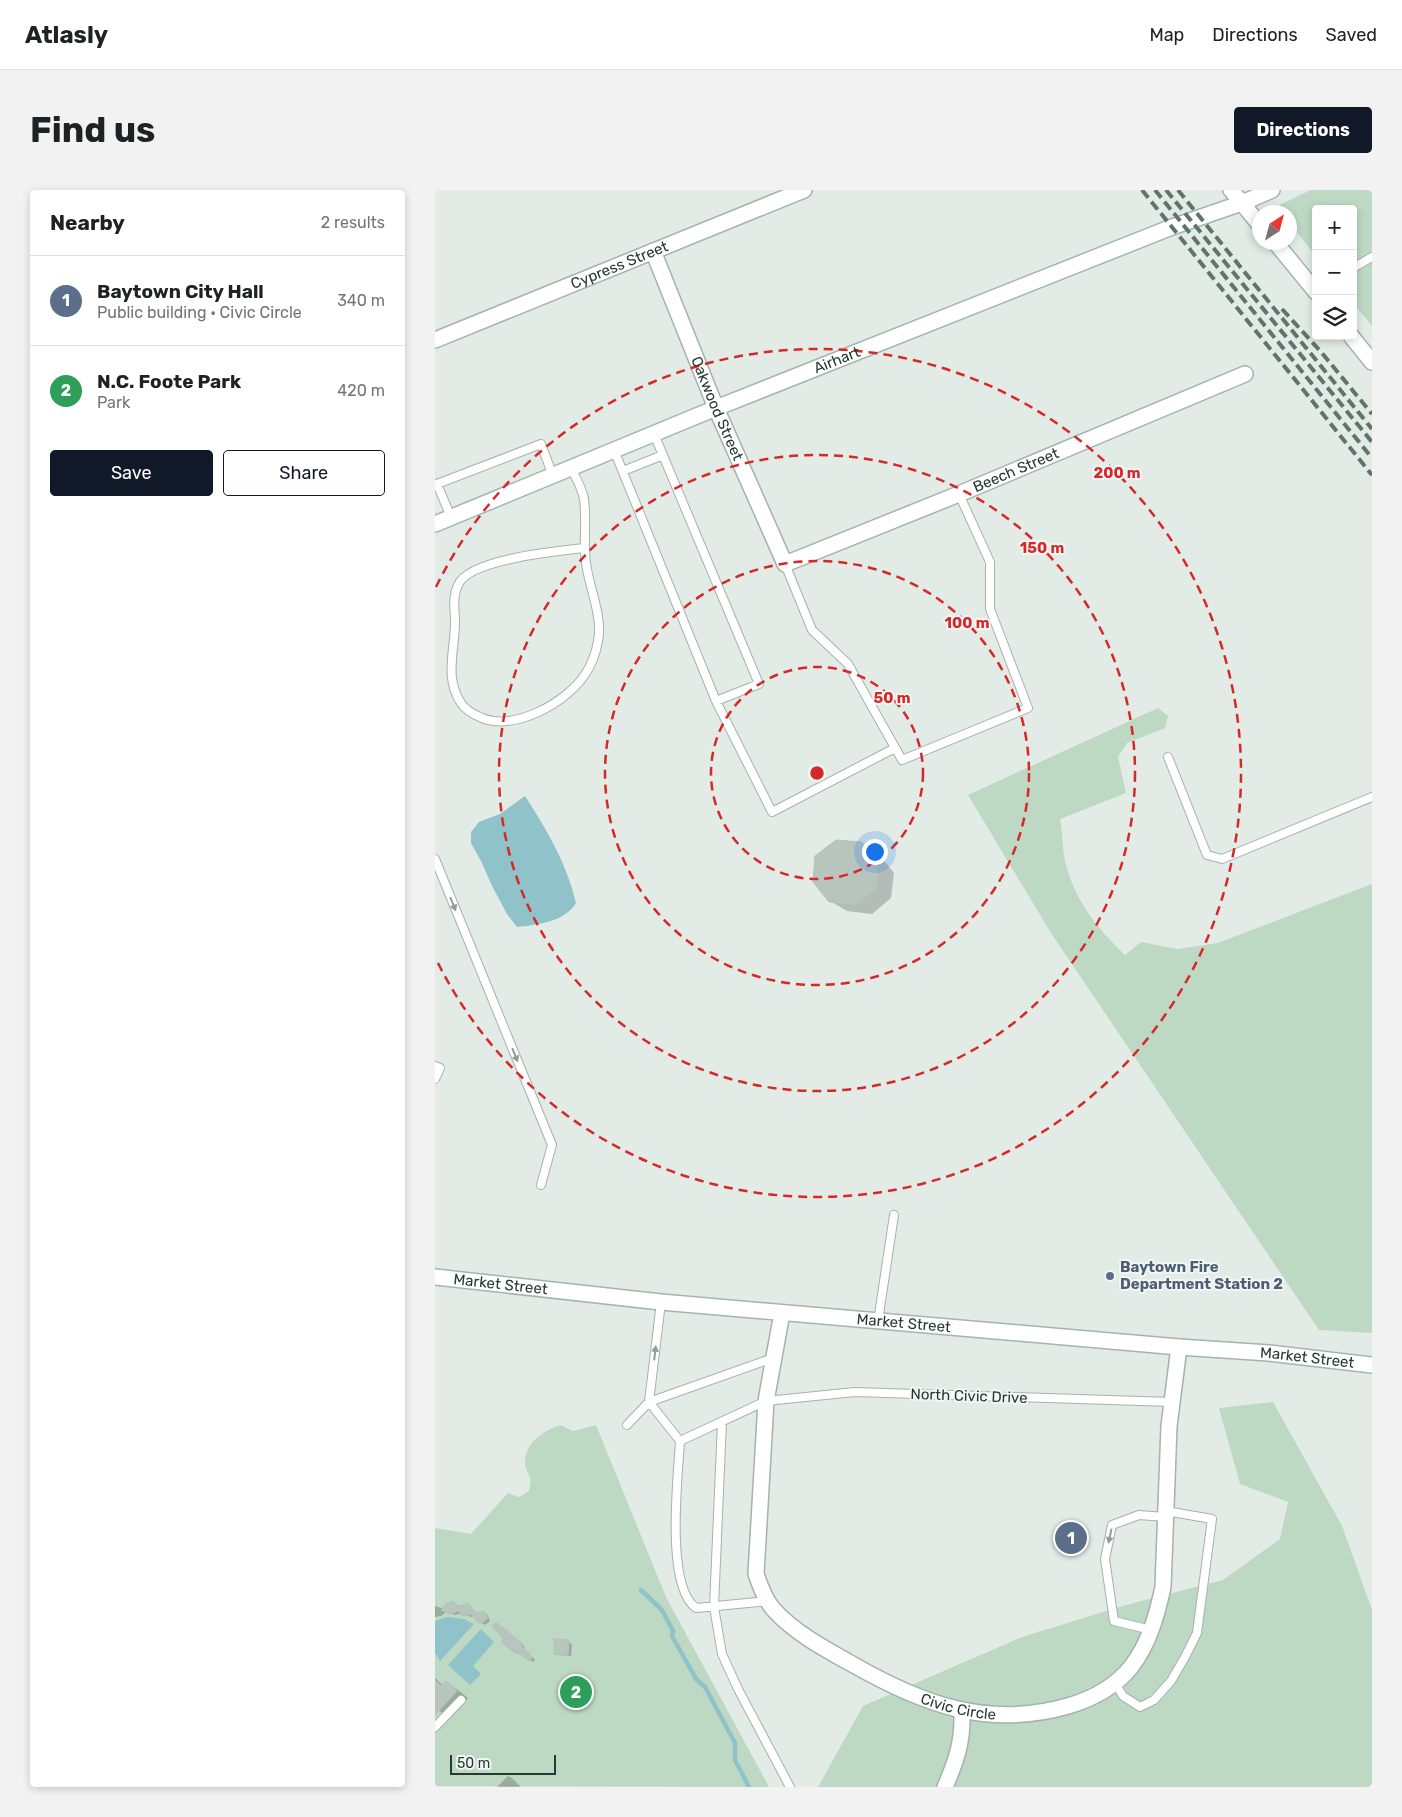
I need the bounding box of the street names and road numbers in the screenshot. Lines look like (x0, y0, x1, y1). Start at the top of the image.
street label: Cypress Street (568, 237, 671, 293)
street label: Airhart (811, 343, 863, 377)
street label: Oakwood Street (687, 354, 747, 463)
street label: Beech Street (970, 444, 1062, 496)
street label: Market Street (453, 1270, 549, 1298)
street label: Market Street (856, 1310, 952, 1336)
street label: Market Street (1260, 1343, 1355, 1372)
street label: North Civic Drive (910, 1385, 1028, 1407)
street label: Civic Circle (918, 1689, 997, 1724)

